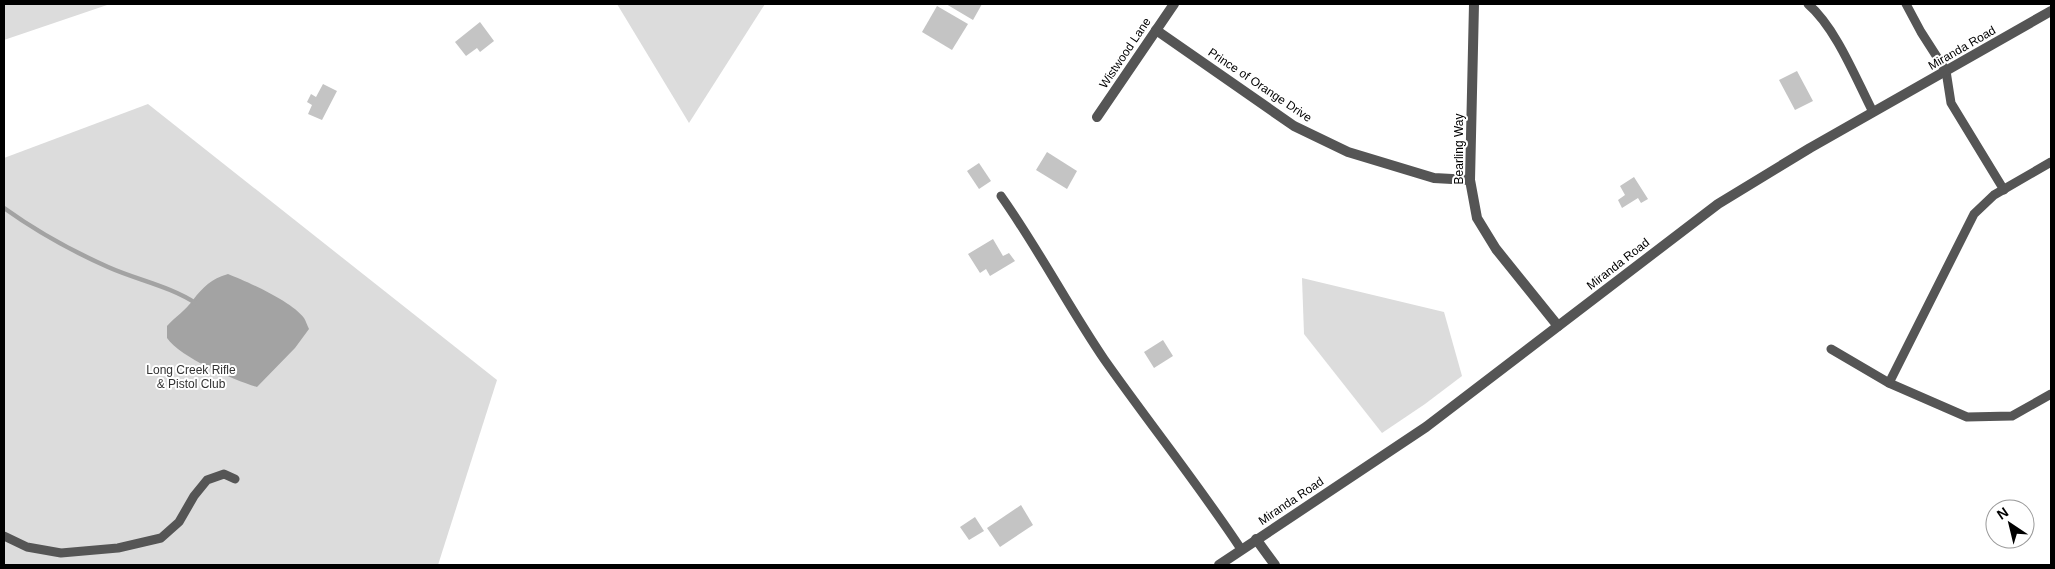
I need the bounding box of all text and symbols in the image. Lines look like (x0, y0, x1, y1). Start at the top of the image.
street label: Wistwood Lane (1096, 15, 1154, 91)
street label: Miranda Road (1926, 23, 1998, 73)
street label: Prince of Orange Drive (1205, 45, 1315, 125)
street label: Bearling Way (1452, 114, 1466, 184)
street label: Miranda Road (1584, 235, 1652, 293)
park label: Long Creek Rifle & Pistol Club (146, 363, 236, 391)
street label: Miranda Road (1256, 474, 1326, 528)
north arrow (1985, 499, 2035, 549)
text: N (1994, 504, 2011, 523)

